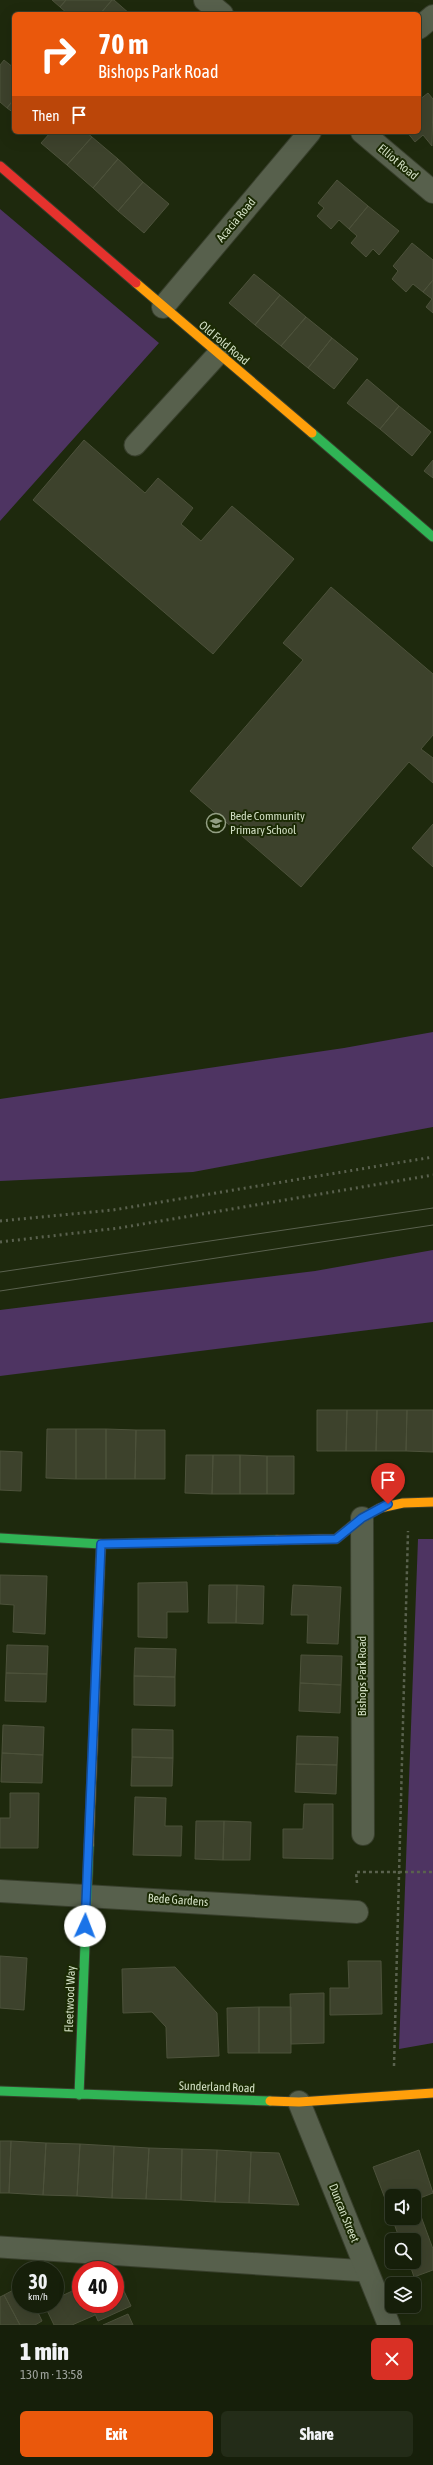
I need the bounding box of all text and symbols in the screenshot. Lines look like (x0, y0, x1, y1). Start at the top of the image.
icon: right (32, 28, 84, 80)
text: 70 m (98, 28, 148, 60)
text: Bishops Park Road (98, 61, 218, 82)
icon: arrive (68, 104, 90, 126)
text: Then (32, 107, 60, 124)
street label: Elliot Road (375, 141, 421, 183)
street label: Acacia Road (214, 195, 258, 245)
street label: Old Fold Road (196, 318, 252, 368)
place label: Bede Community Primary School (230, 809, 305, 837)
school or university icon: Bede Community Primary School (205, 812, 227, 834)
pin (371, 1463, 405, 1504)
icon: arrive (377, 1469, 399, 1491)
street label: Bishops Park Road (355, 1636, 369, 1716)
street label: Bede Gardens (147, 1891, 209, 1909)
position arrow (64, 1905, 106, 1947)
street label: Fleetwood Way (62, 1965, 78, 2033)
street label: Sunderland Road (179, 2079, 255, 2095)
street label: Duncan Street (326, 2182, 362, 2245)
map controls (385, 2189, 421, 2313)
button: sound (385, 2189, 421, 2225)
button: search (385, 2233, 421, 2269)
speed limit sign: 40 (72, 2261, 124, 2313)
text: 30 (29, 2270, 47, 2293)
button: layers (385, 2277, 421, 2313)
text: km/h (28, 2291, 48, 2302)
text: 1 min (20, 2338, 69, 2365)
button: close (371, 2338, 413, 2380)
text: 130 m · 13:58 (20, 2367, 83, 2382)
button: Exit (20, 2411, 213, 2457)
button: Share (221, 2411, 413, 2457)

